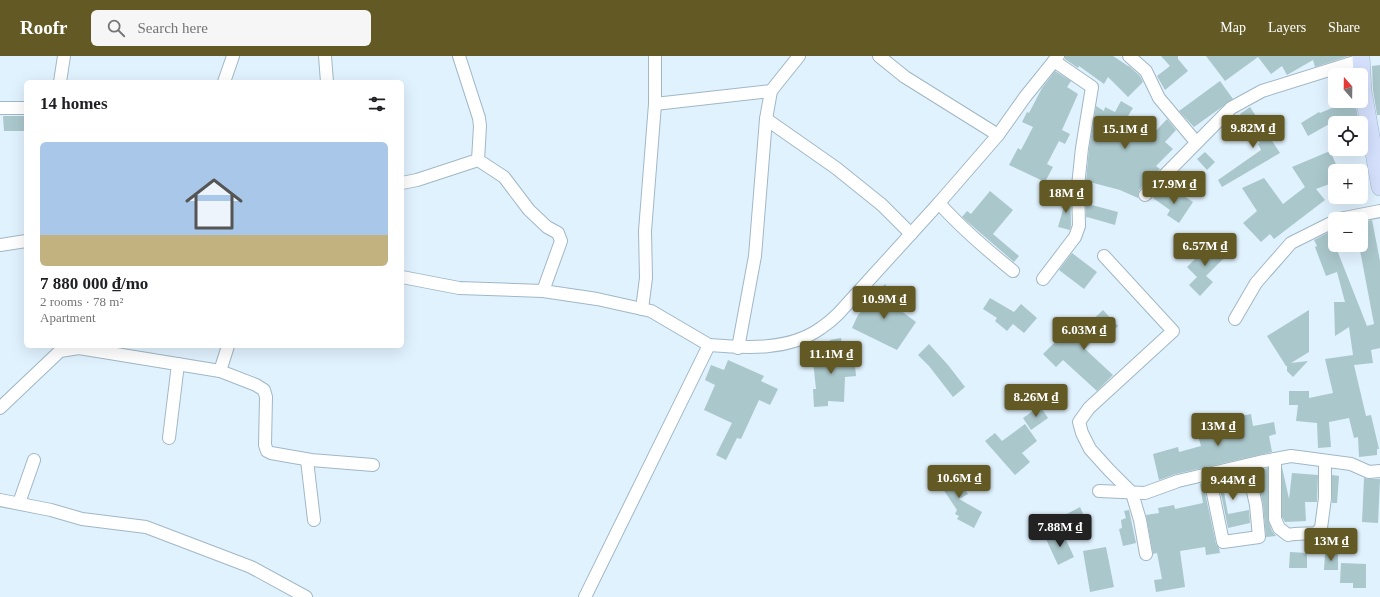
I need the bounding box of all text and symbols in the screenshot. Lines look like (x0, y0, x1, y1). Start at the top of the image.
search box (91, 10, 371, 46)
text: Roofr (20, 17, 67, 38)
icon: search (105, 17, 127, 39)
text: Search here (137, 20, 208, 36)
text: Map (1220, 20, 1246, 35)
text: Layers (1268, 20, 1306, 35)
text: Share (1328, 20, 1360, 35)
north arrow (1328, 68, 1368, 108)
map controls (1328, 68, 1368, 252)
icon: filters (366, 93, 388, 115)
text: 14 homes (40, 94, 108, 113)
pin: 9.82M ₫ (1216, 115, 1290, 149)
pin: 15.1M ₫ (1088, 116, 1162, 150)
button: locate (1328, 116, 1368, 156)
text: 9.82M ₫ (1231, 120, 1275, 135)
text: 15.1M ₫ (1103, 121, 1147, 136)
button: + (1328, 164, 1368, 204)
icon: home (178, 168, 250, 240)
pin: 17.9M ₫ (1137, 171, 1211, 205)
text: 17.9M ₫ (1152, 176, 1196, 191)
pin: 18M ₫ (1038, 180, 1094, 214)
text: 18M ₫ (1048, 185, 1084, 200)
button: − (1328, 212, 1368, 252)
pin: 6.57M ₫ (1168, 233, 1242, 267)
text: 6.57M ₫ (1183, 238, 1227, 253)
text: 7 880 000 ₫/mo (40, 274, 148, 293)
pin: 10.9M ₫ (847, 286, 921, 320)
text: 10.9M ₫ (862, 291, 906, 306)
text: 2 rooms · 78 m² (40, 294, 123, 309)
text: Apartment (40, 310, 96, 325)
pin: 6.03M ₫ (1047, 317, 1121, 351)
text: 6.03M ₫ (1062, 322, 1106, 337)
pin: 11.1M ₫ (794, 341, 868, 375)
text: 11.1M ₫ (809, 346, 853, 361)
pin: 8.26M ₫ (999, 384, 1073, 418)
text: 8.26M ₫ (1014, 389, 1058, 404)
pin: 13M ₫ (1190, 413, 1246, 447)
text: 13M ₫ (1200, 418, 1236, 433)
pin: 10.6M ₫ (922, 465, 996, 499)
pin: 9.44M ₫ (1196, 467, 1270, 501)
text: 10.6M ₫ (937, 470, 981, 485)
text: 9.44M ₫ (1211, 472, 1255, 487)
pin: 7.88M ₫ (1023, 514, 1097, 548)
text: 7.88M ₫ (1038, 519, 1082, 534)
pin: 13M ₫ (1303, 528, 1359, 562)
text: 13M ₫ (1313, 533, 1349, 548)

